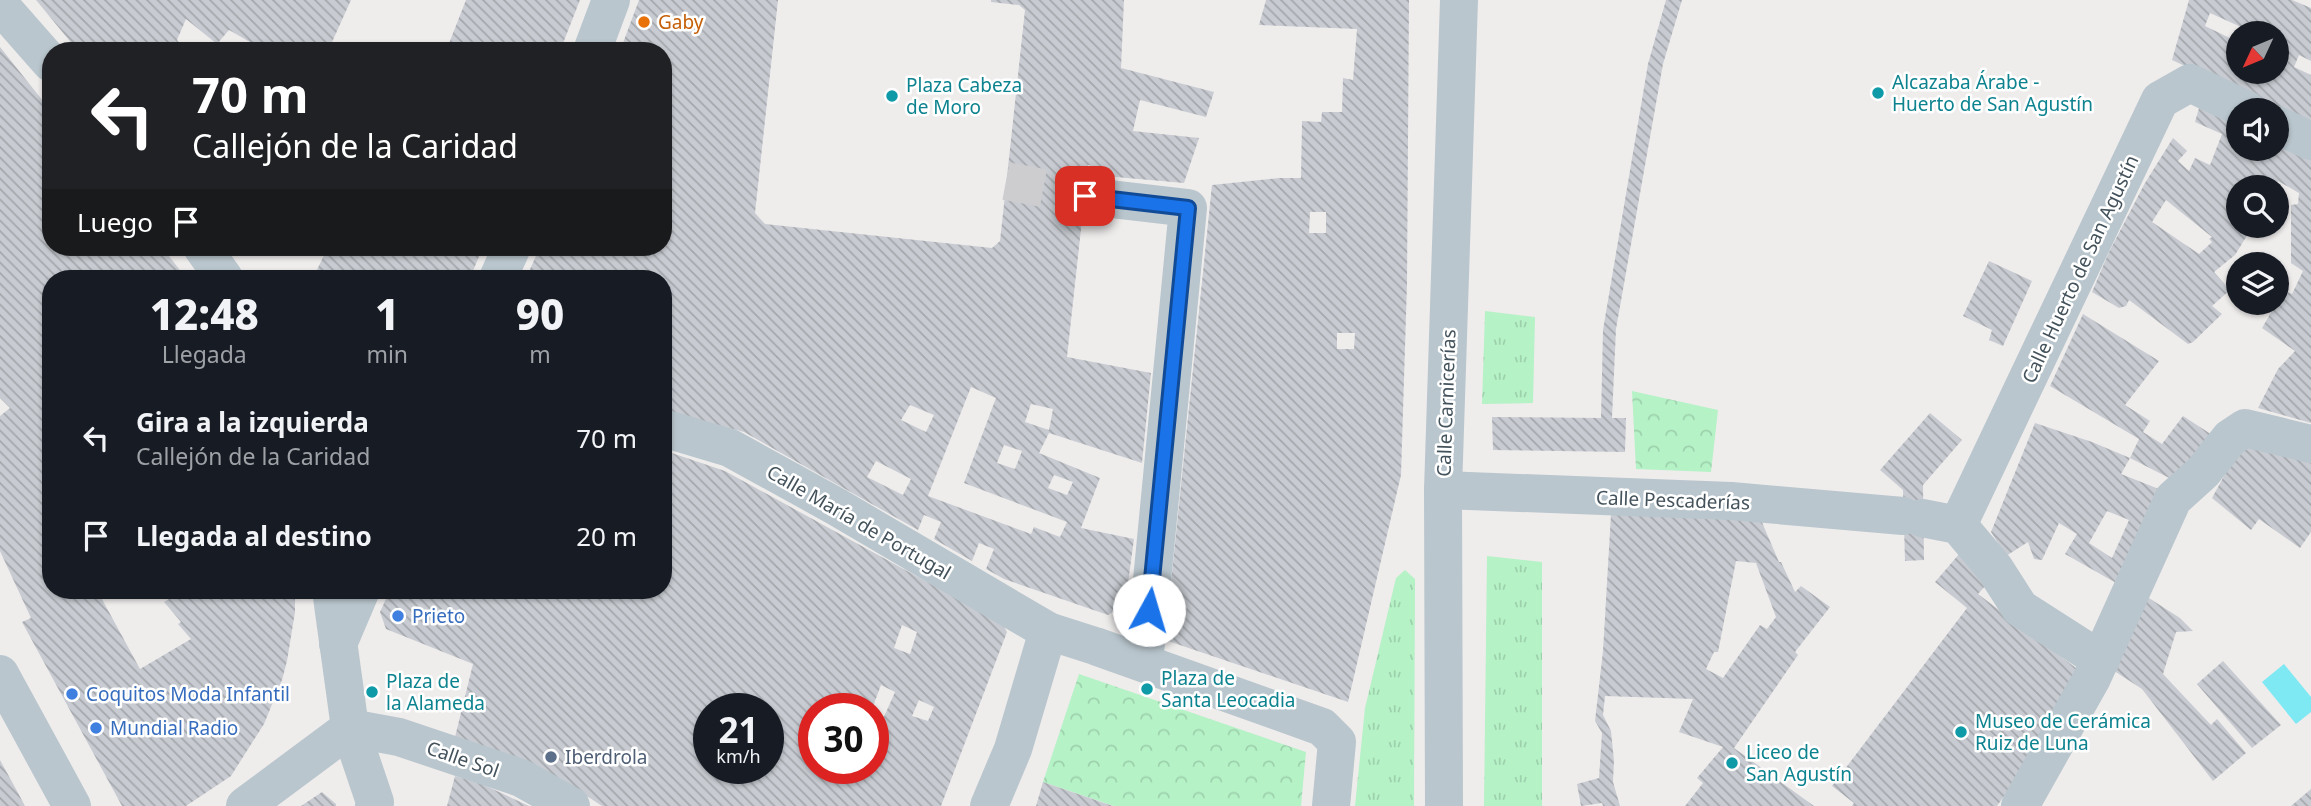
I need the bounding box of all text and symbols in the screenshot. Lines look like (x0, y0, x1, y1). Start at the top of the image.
place label: Gaby (658, 9, 704, 35)
marker: Gaby (636, 14, 652, 30)
north arrow (2226, 21, 2289, 84)
map controls (2226, 21, 2289, 315)
text: 70 m (192, 61, 309, 127)
place label: Alcazaba Árabe - Huerto de San Agustín (1892, 69, 2093, 117)
icon: left (77, 70, 168, 161)
place label: Plaza Cabeza de Moro (906, 72, 1022, 120)
marker: Alcazaba Árabe - Huerto de San Agustín (1870, 85, 1886, 101)
marker: Plaza Cabeza de Moro (884, 88, 900, 104)
button: sound (2226, 98, 2289, 161)
text: Callejón de la Caridad (192, 124, 518, 167)
street label: Calle Huerto de San Agustín (2016, 151, 2144, 387)
pin (1055, 166, 1115, 226)
button: search (2226, 175, 2289, 238)
icon: arrive (1066, 177, 1104, 215)
icon: arrive (167, 203, 205, 241)
text: Luego (77, 204, 153, 240)
button: layers (2226, 252, 2289, 315)
text: 12:48 (150, 285, 259, 342)
text: 1 (375, 285, 399, 342)
text: 90 (516, 285, 564, 342)
street label: Calle Carnicerías (1430, 329, 1462, 477)
text: Llegada (162, 338, 247, 370)
text: min (366, 338, 408, 370)
text: m (529, 338, 551, 370)
text: Gira a la izquierda (136, 404, 369, 440)
icon: left (77, 419, 115, 457)
text: 70 m (576, 420, 637, 456)
text: Callejón de la Caridad (136, 440, 370, 472)
street label: Calle María de Portugal (762, 459, 956, 585)
street label: Calle Pescaderías (1596, 484, 1750, 516)
icon: arrive (77, 517, 115, 555)
text: Llegada al destino (136, 518, 372, 554)
text: 20 m (576, 518, 637, 554)
position arrow (1112, 573, 1186, 647)
place label: Prieto (412, 603, 465, 629)
marker: Prieto (390, 608, 406, 624)
place label: Plaza de Santa Leocadia (1161, 665, 1295, 713)
place label: Plaza de la Alameda (386, 668, 485, 716)
place label: Coquitos Moda Infantil (86, 681, 290, 707)
marker: Plaza de Santa Leocadia (1139, 681, 1155, 697)
marker: Plaza de la Alameda (364, 684, 380, 700)
marker: Coquitos Moda Infantil (64, 686, 80, 702)
speed limit sign: 30 (798, 693, 889, 784)
text: 21 (718, 706, 759, 753)
place label: Museo de Cerámica Ruiz de Luna (1975, 708, 2151, 756)
place label: Mundial Radio (110, 715, 238, 741)
marker: Mundial Radio (88, 720, 104, 736)
marker: Museo de Cerámica Ruiz de Luna (1953, 724, 1969, 740)
street label: Calle Sol (423, 735, 503, 783)
place label: Liceo de San Agustín (1746, 739, 1852, 787)
place label: Iberdrola (565, 744, 648, 770)
text: km/h (716, 744, 761, 768)
marker: Iberdrola (543, 749, 559, 765)
marker: Liceo de San Agustín (1724, 755, 1740, 771)

